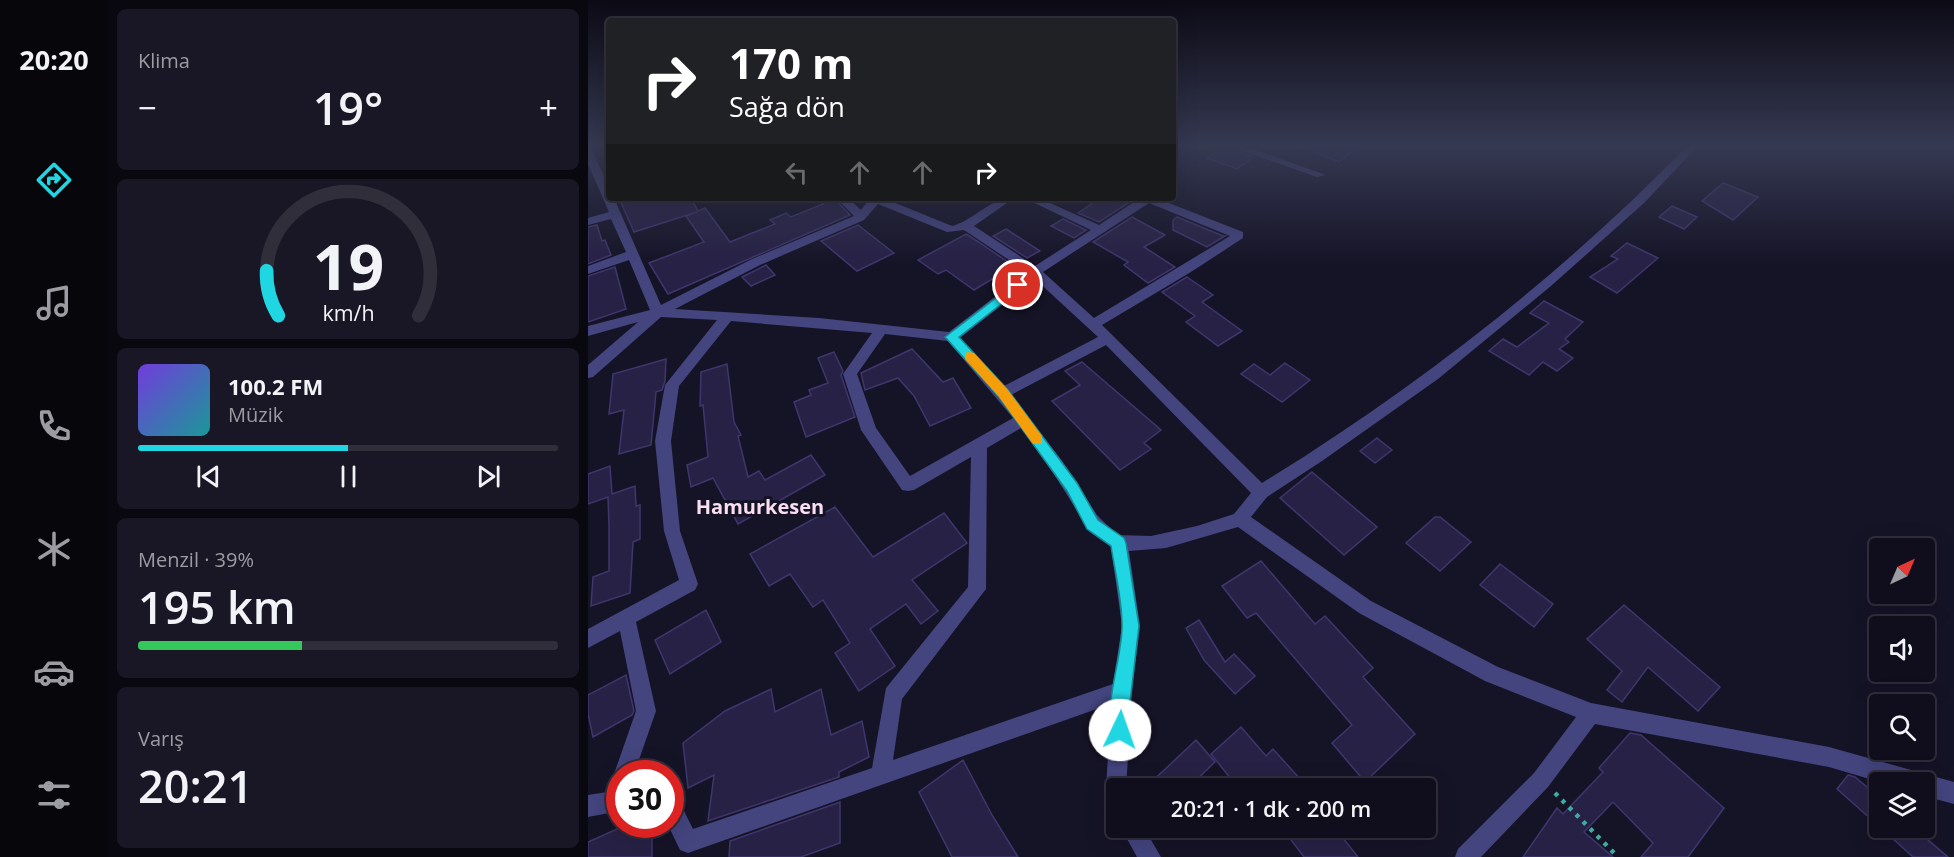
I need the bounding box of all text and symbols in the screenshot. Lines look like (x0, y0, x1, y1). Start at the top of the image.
text: 170 m (729, 34, 853, 91)
text: 20:20 (19, 41, 89, 78)
icon: right (630, 42, 708, 120)
text: Klima (138, 47, 190, 74)
text: 19° (313, 77, 383, 138)
text: − (138, 85, 157, 130)
text: + (539, 85, 558, 130)
text: Sağa dön (729, 88, 845, 125)
icon: left (780, 156, 813, 189)
icon: ahead (843, 156, 876, 189)
icon: ahead (906, 156, 939, 189)
icon: right (969, 156, 1002, 189)
icon: directions (33, 159, 75, 201)
text: 19 (312, 223, 384, 308)
pin (992, 259, 1043, 310)
icon: arrive (1001, 268, 1034, 301)
icon: music (33, 282, 75, 324)
text: km/h (322, 298, 374, 327)
text: 100.2 FM (228, 371, 323, 401)
text: Müzik (228, 401, 283, 428)
icon: phone (33, 405, 75, 447)
icon: previous (192, 460, 225, 493)
icon: pause (332, 460, 365, 493)
icon: next (472, 460, 505, 493)
district label: Hamurkesen (696, 493, 824, 520)
icon: climate (33, 528, 75, 570)
north arrow (1869, 538, 1935, 604)
map controls (1869, 538, 1935, 838)
text: Menzil · 39% (138, 546, 254, 573)
text: 195 km (138, 576, 296, 637)
button: sound (1869, 616, 1935, 682)
icon: car (33, 651, 75, 693)
button: search (1869, 694, 1935, 760)
position arrow (1088, 698, 1152, 762)
text: Varış (138, 725, 184, 752)
text: 20:21 (138, 755, 253, 816)
speed limit sign: 30 (606, 760, 684, 838)
button: layers (1869, 772, 1935, 838)
icon: filters (33, 774, 75, 816)
text: 20:21 · 1 dk · 200 m (1171, 793, 1371, 823)

